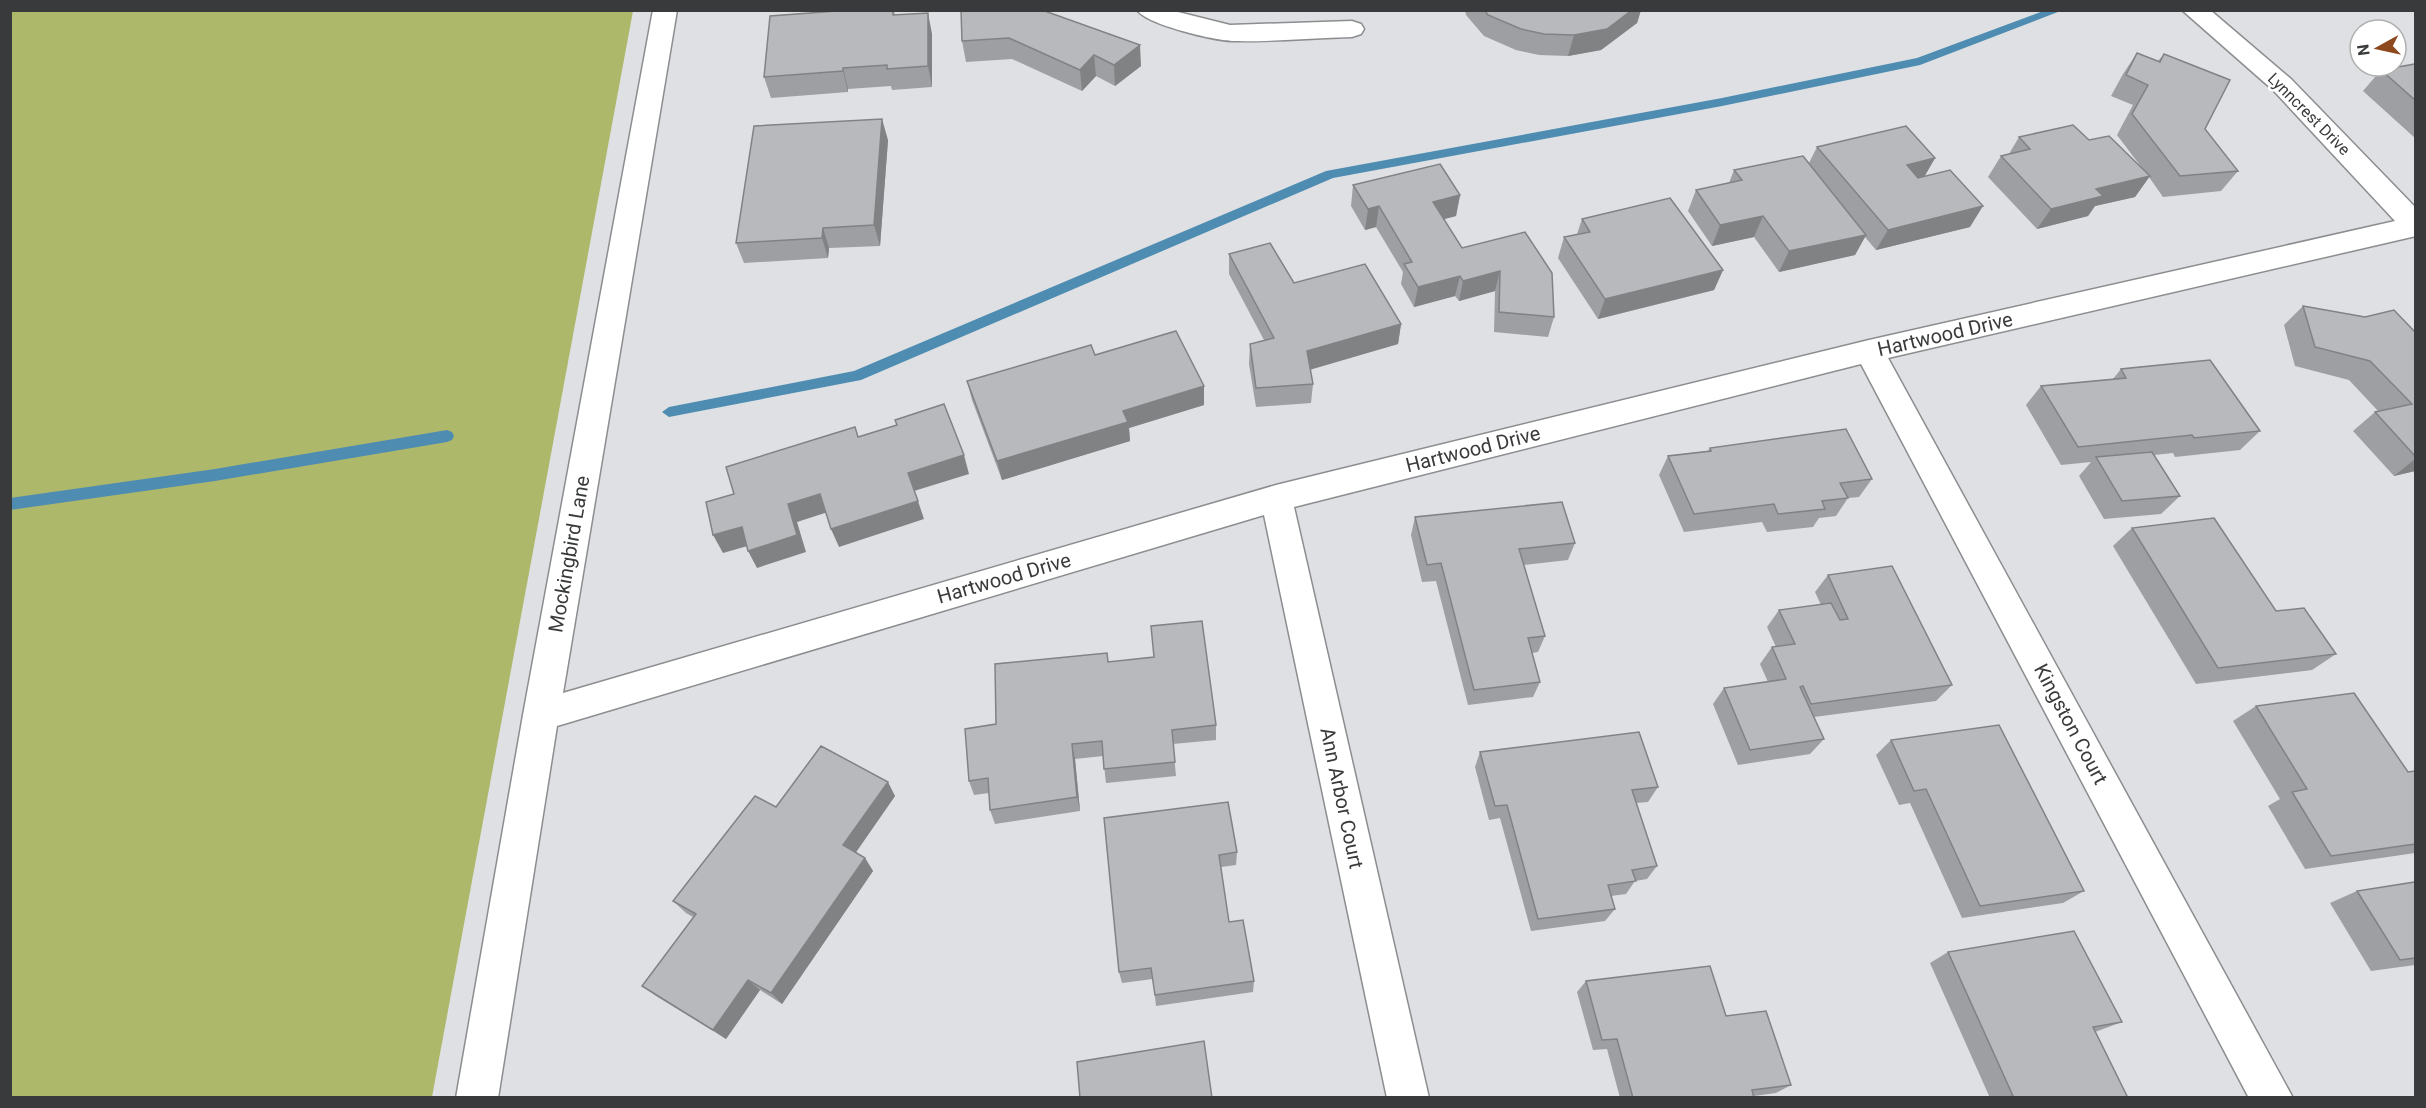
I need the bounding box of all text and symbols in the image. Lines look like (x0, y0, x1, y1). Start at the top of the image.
north arrow (2348, 18, 2408, 78)
text: N (2353, 43, 2374, 57)
street label: Lynncrest Drive (2264, 69, 2354, 159)
street label: Hartwood Drive (1875, 307, 2015, 361)
street label: Hartwood Drive (1403, 421, 1543, 477)
street label: Mockingbird Lane (543, 474, 595, 634)
street label: Hartwood Drive (934, 547, 1074, 609)
street label: Kingston Court (2029, 660, 2113, 788)
street label: Ann Arbor Court (1315, 725, 1369, 871)

